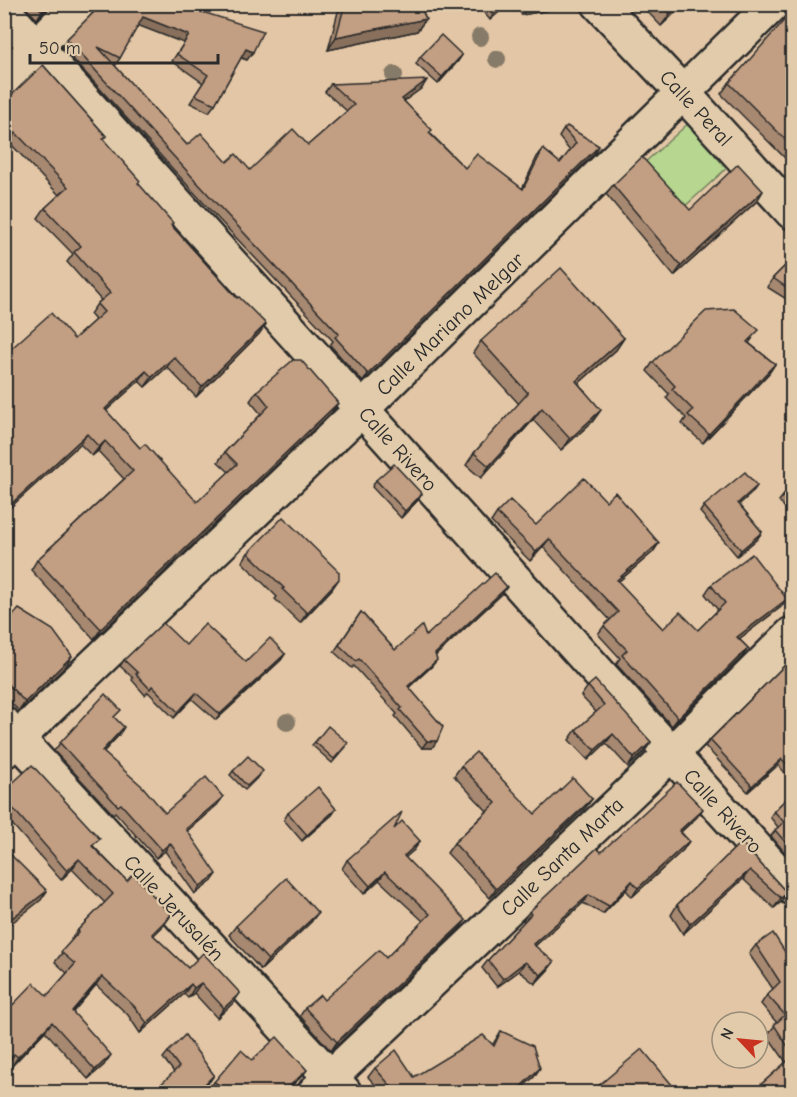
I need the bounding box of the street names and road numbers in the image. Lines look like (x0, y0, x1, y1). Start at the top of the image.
street label: Calle Peral (655, 65, 737, 151)
street label: Calle Mariano Melgar (371, 247, 529, 401)
street label: Calle Rivero (354, 402, 442, 496)
street label: Calle Rivero (679, 764, 767, 858)
street label: Calle Santa Marta (496, 793, 628, 921)
street label: Calle Jerusalén (119, 850, 229, 966)

